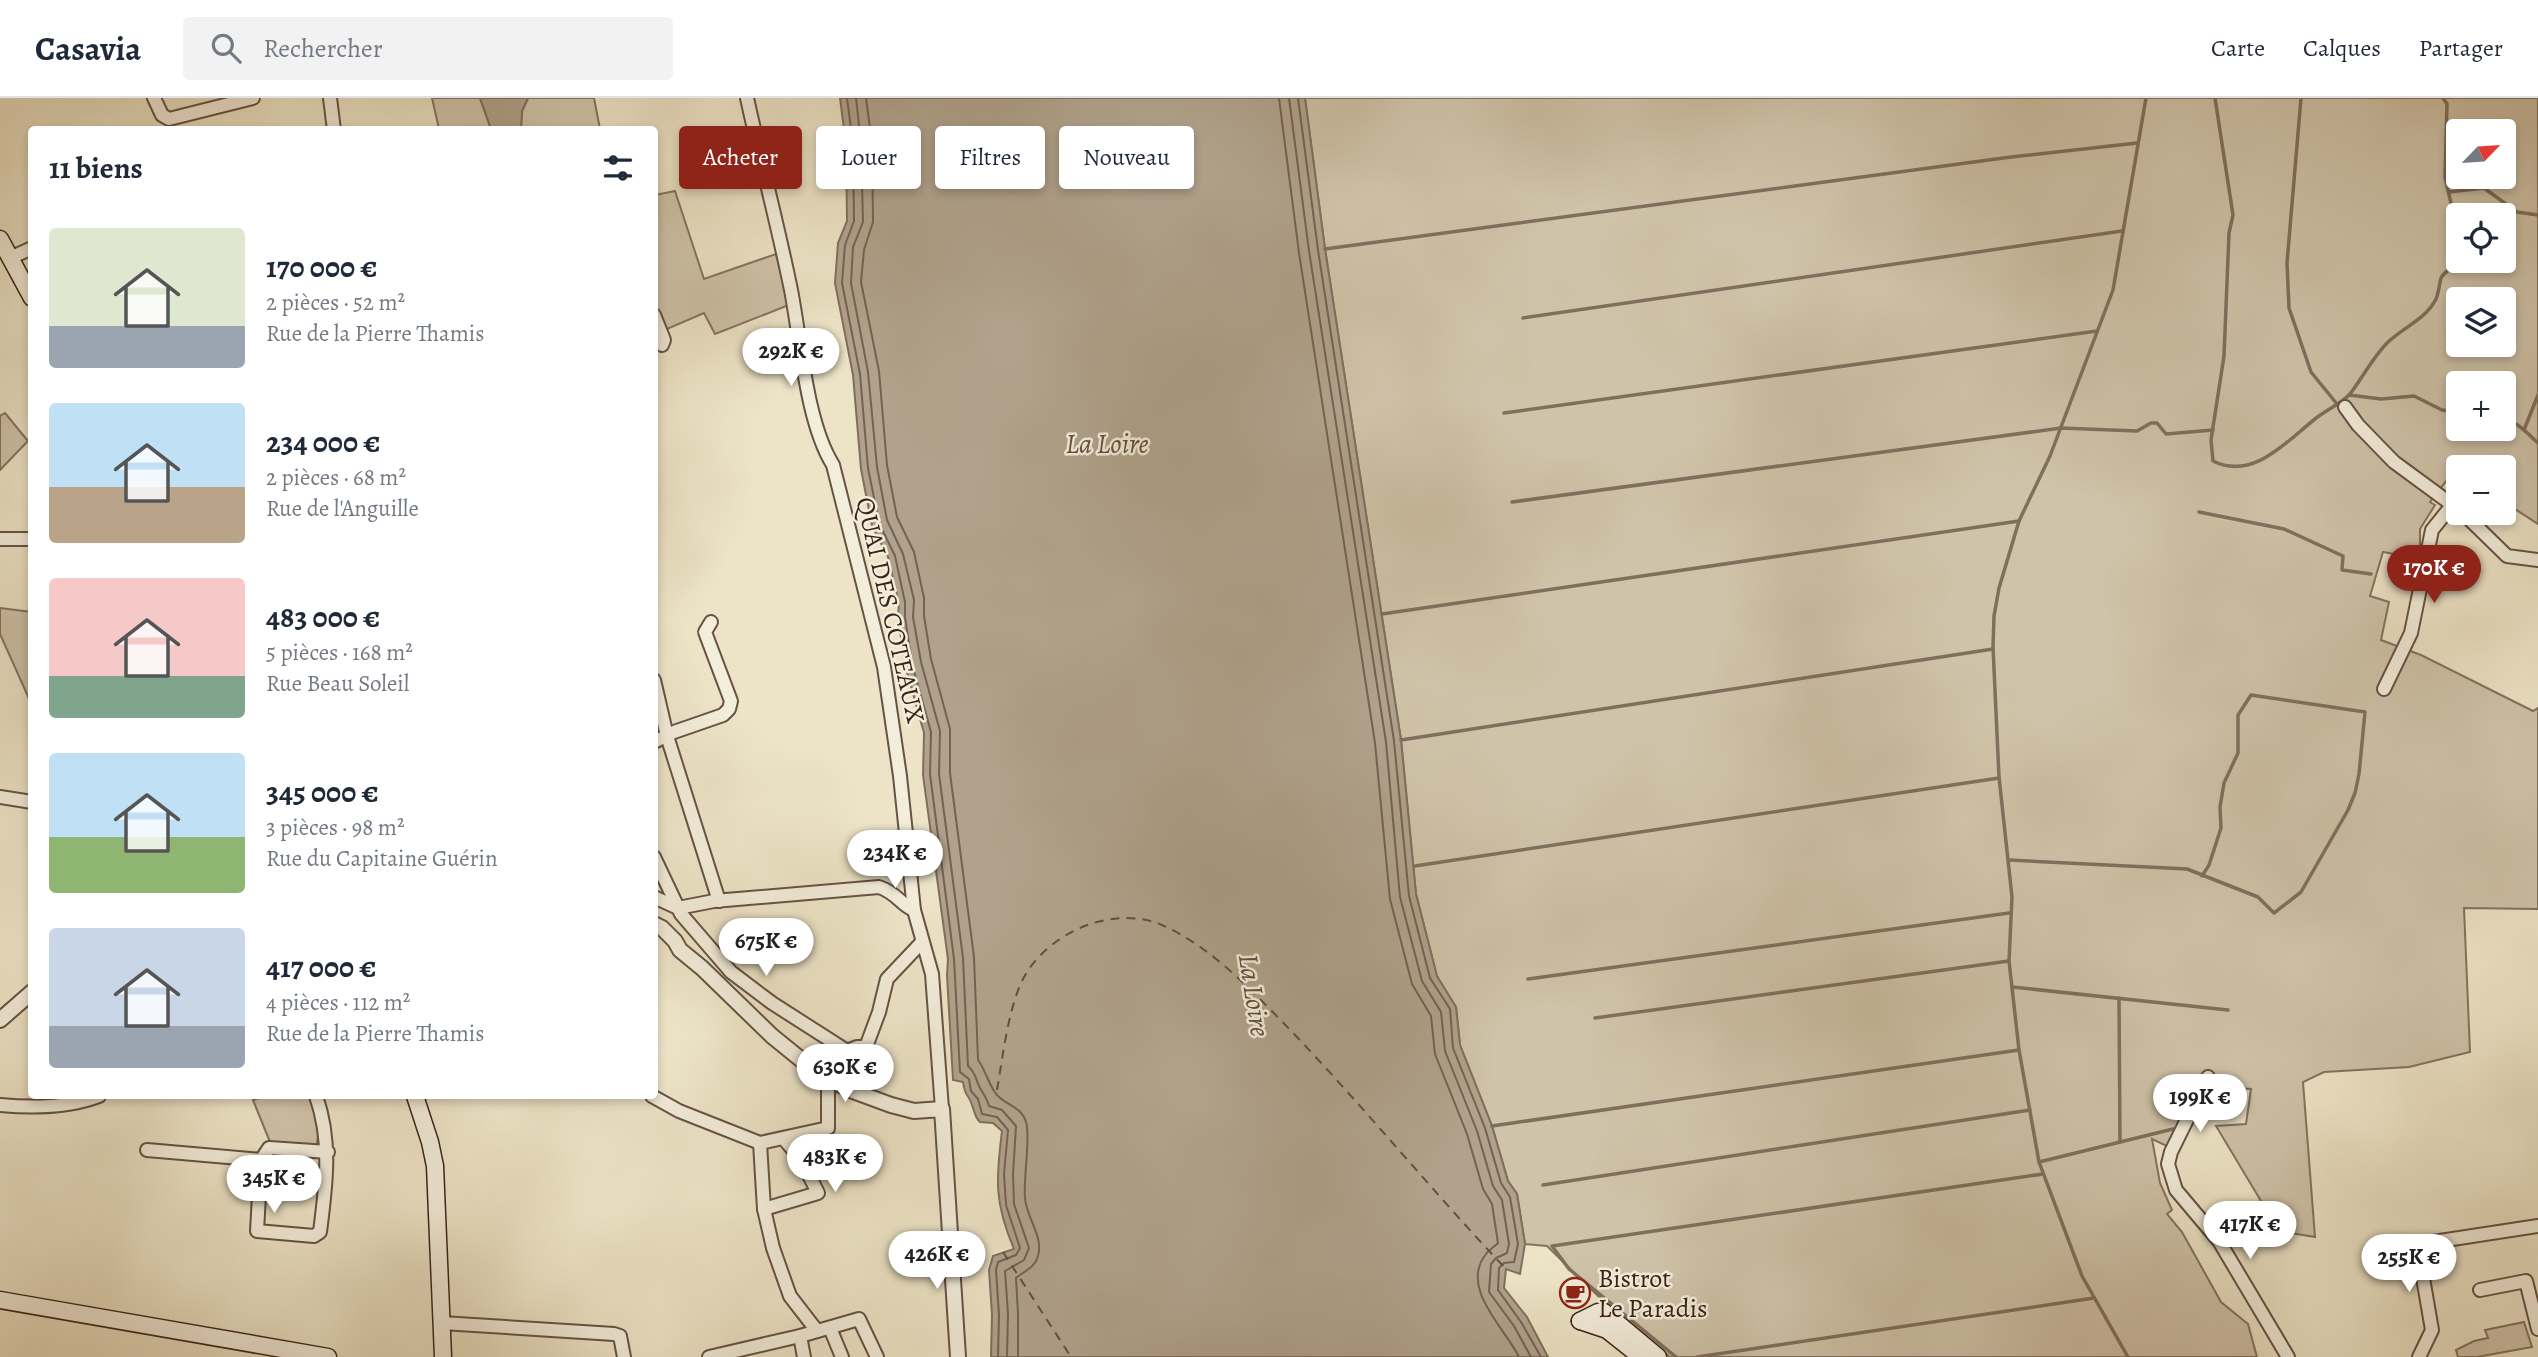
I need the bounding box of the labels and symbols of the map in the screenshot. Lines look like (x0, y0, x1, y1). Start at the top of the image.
north arrow (2446, 119, 2516, 189)
pin: 292K € (734, 328, 848, 388)
water label: La Loire (1065, 425, 1149, 463)
street label: QUAI DES COTEAUX (848, 494, 934, 726)
pin: 170K € (2377, 546, 2491, 605)
pin: 234K € (838, 830, 952, 890)
pin: 675K € (709, 918, 823, 978)
water label: La Loire (1229, 951, 1279, 1039)
pin: 630K € (788, 1044, 902, 1104)
pin: 199K € (2143, 1074, 2257, 1134)
pin: 483K € (778, 1134, 892, 1194)
pin: 345K € (217, 1156, 331, 1215)
pin: 417K € (2193, 1202, 2307, 1261)
pin: 426K € (880, 1232, 994, 1291)
pin: 255K € (2352, 1234, 2466, 1294)
place label: Bistrot Le Paradis (1598, 1261, 1707, 1326)
cafe icon: Bistrot Le Paradis (1558, 1276, 1592, 1310)

